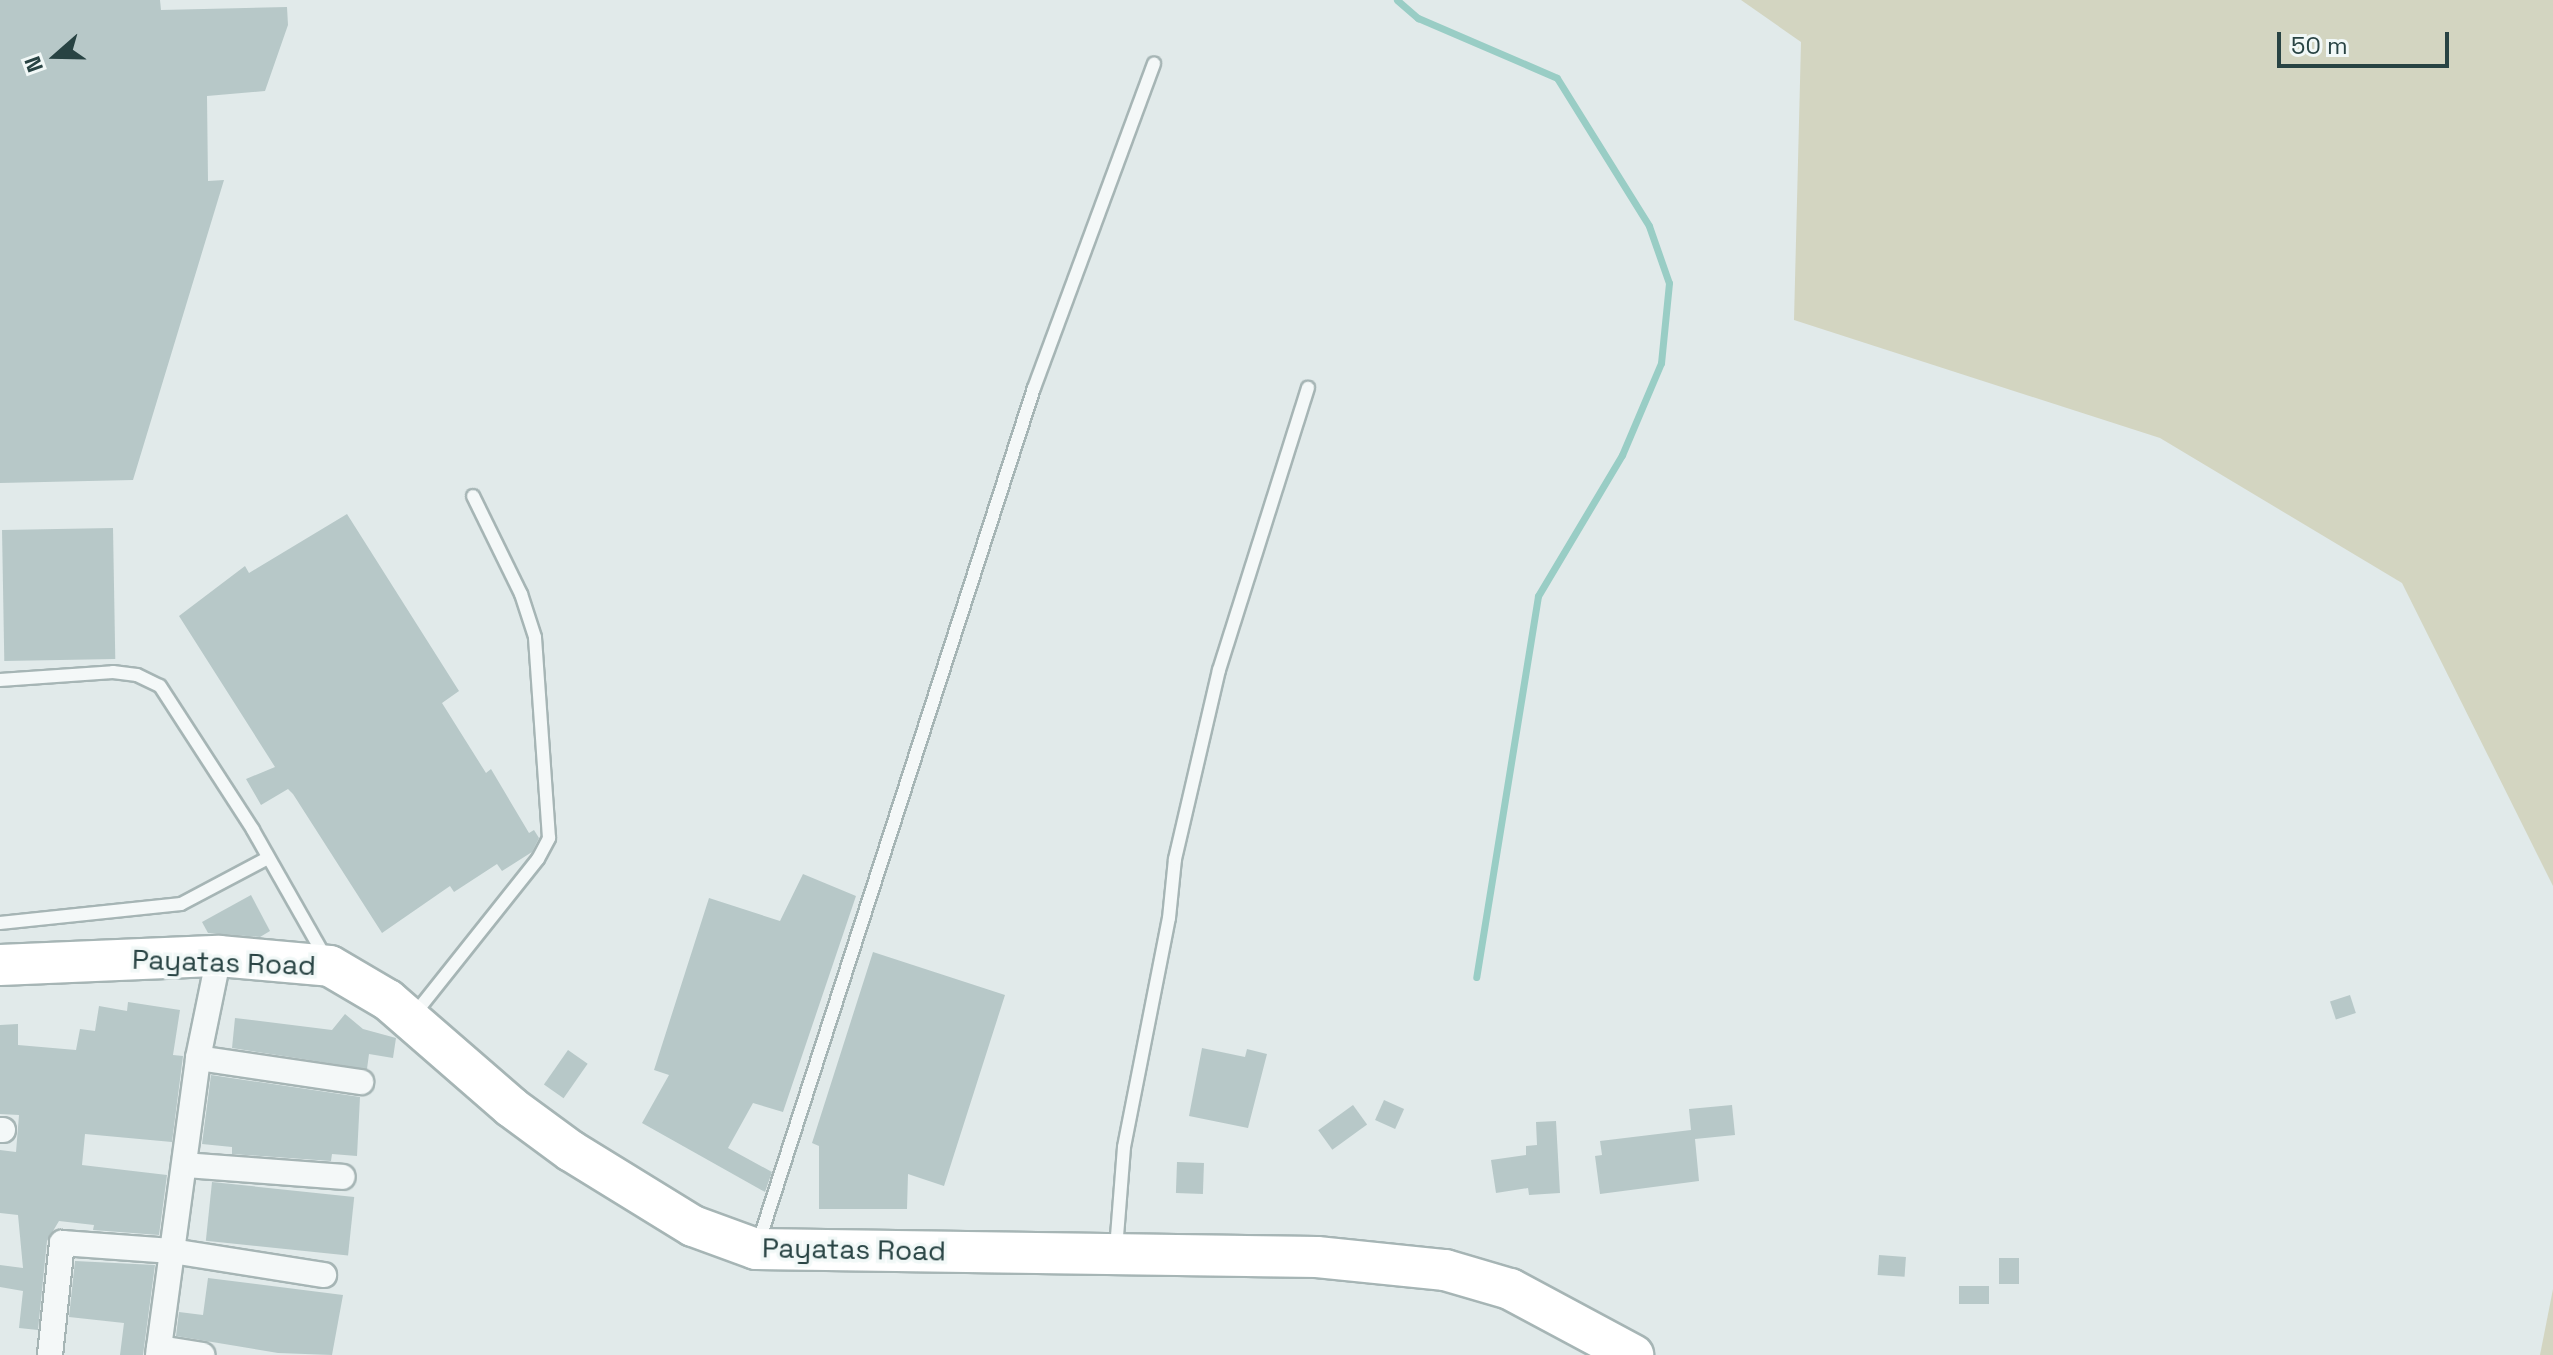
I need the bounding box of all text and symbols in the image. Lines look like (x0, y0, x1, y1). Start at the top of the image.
north arrow (16, 16, 96, 96)
scale bar (2281, 16, 2453, 66)
text: 50 m (2291, 30, 2348, 61)
text: N (18, 52, 49, 76)
street label: Payatas Road (131, 942, 317, 982)
street label: Payatas Road (762, 1231, 946, 1267)

